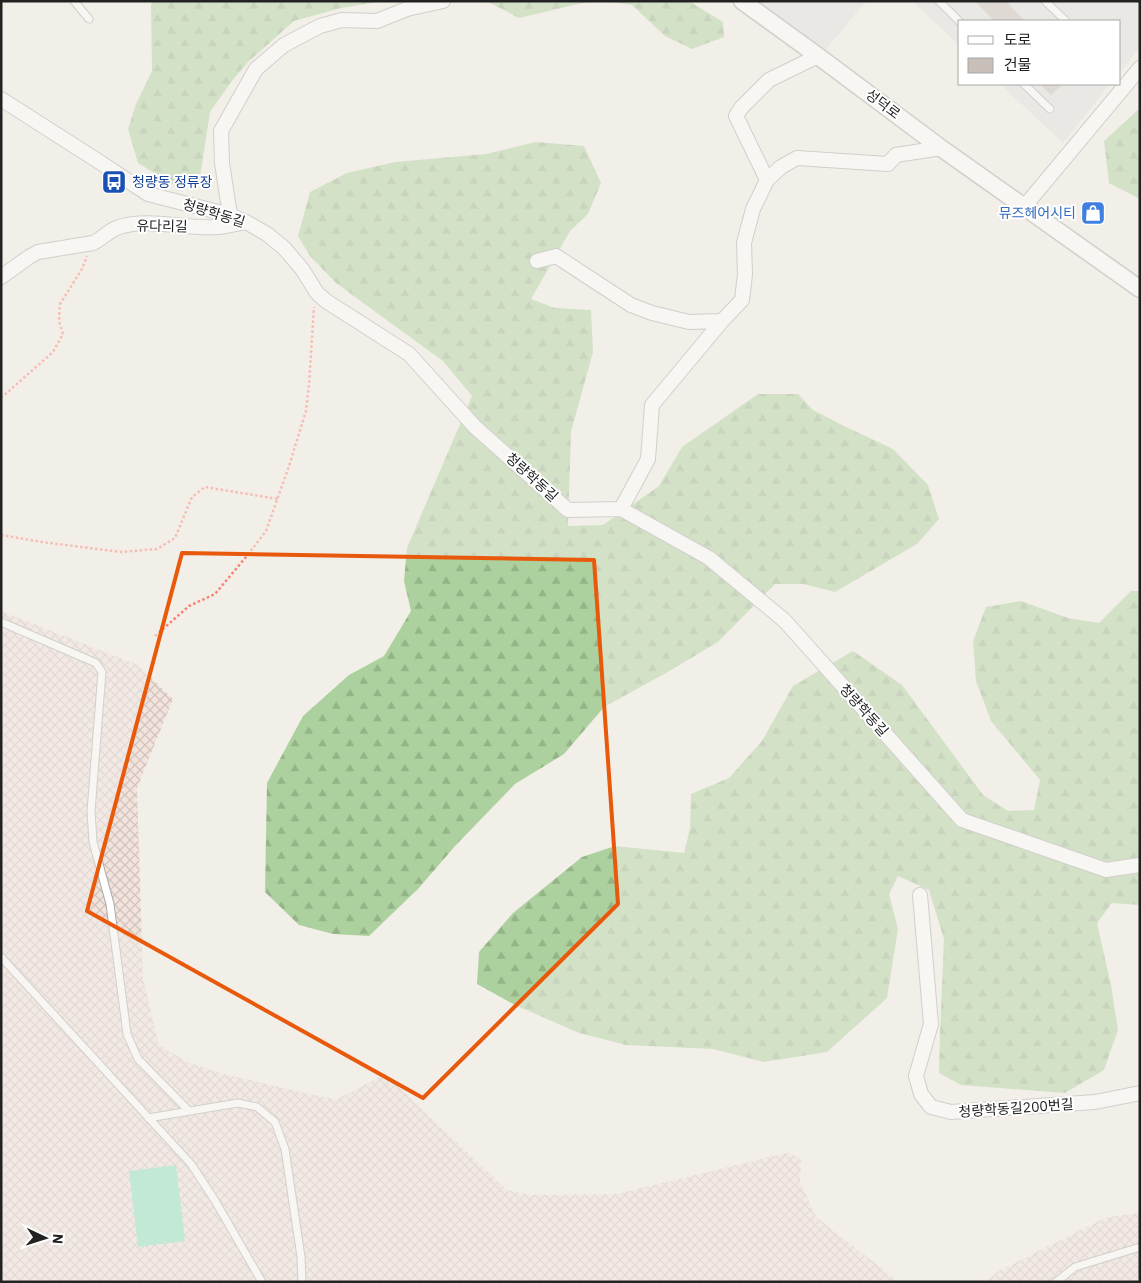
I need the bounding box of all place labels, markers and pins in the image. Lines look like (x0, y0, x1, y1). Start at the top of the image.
bus stop icon: 청량동 정류장 (101, 169, 127, 195)
place label: 청량동 정류장 (132, 173, 213, 191)
shop icon: 뮤즈헤어시티 (1080, 200, 1106, 226)
place label: 뮤즈헤어시티 (999, 204, 1076, 222)

